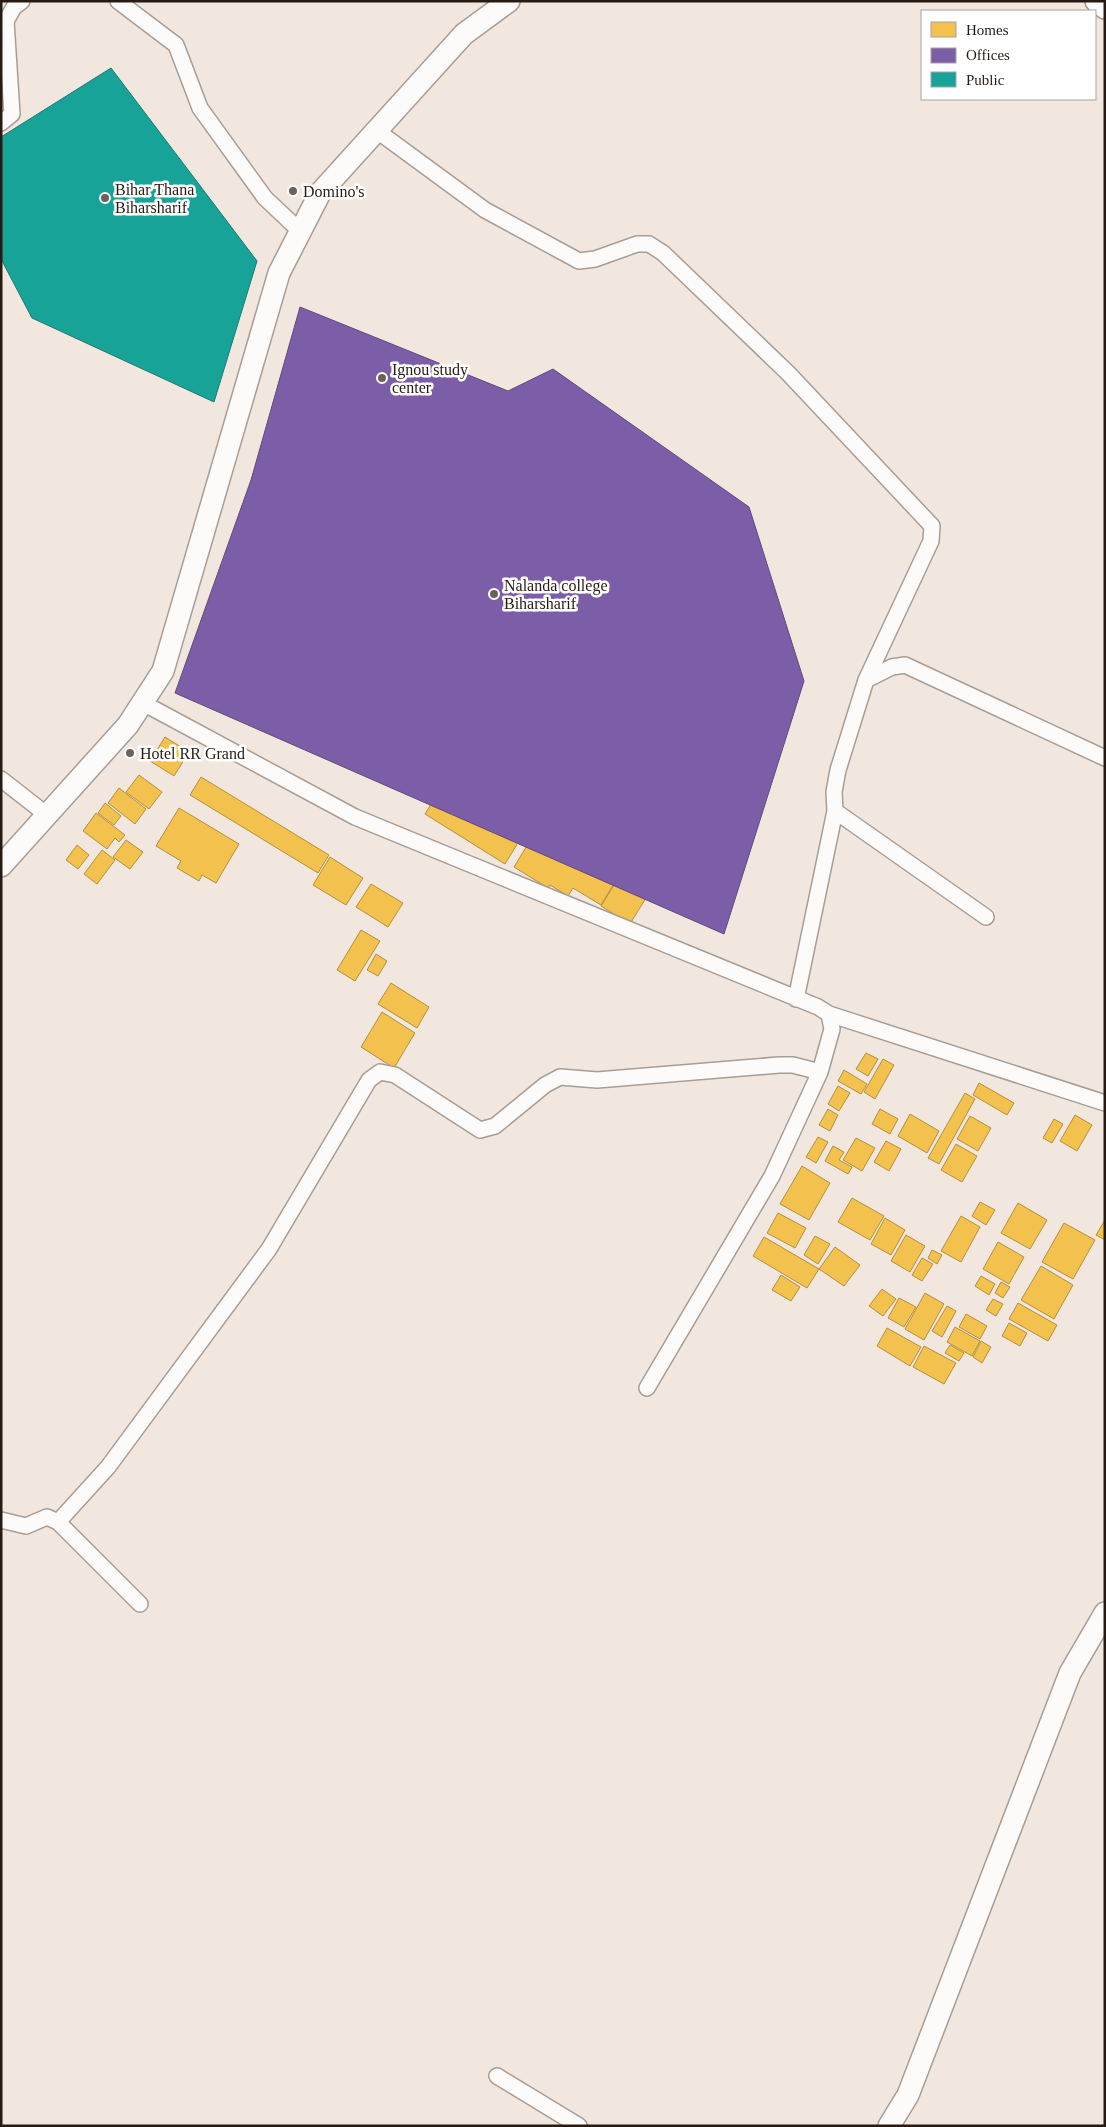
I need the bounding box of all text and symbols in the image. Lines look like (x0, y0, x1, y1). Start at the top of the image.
legend (921, 10, 1096, 100)
text: Homes (966, 22, 1009, 38)
text: Offices (966, 47, 1010, 63)
text: Public (966, 72, 1005, 88)
place label: Bihar Thana Biharsharif (115, 181, 194, 216)
place label: Domino's (303, 183, 365, 200)
marker: Domino's (287, 185, 299, 197)
marker: Bihar Thana Biharsharif (99, 192, 111, 204)
place label: Ignou study center (392, 361, 468, 396)
marker: Ignou study center (376, 372, 388, 384)
place label: Nalanda college Biharsharif (504, 577, 608, 612)
marker: Nalanda college Biharsharif (488, 588, 500, 600)
place label: Hotel RR Grand (140, 745, 245, 762)
marker: Hotel RR Grand (124, 747, 136, 759)

